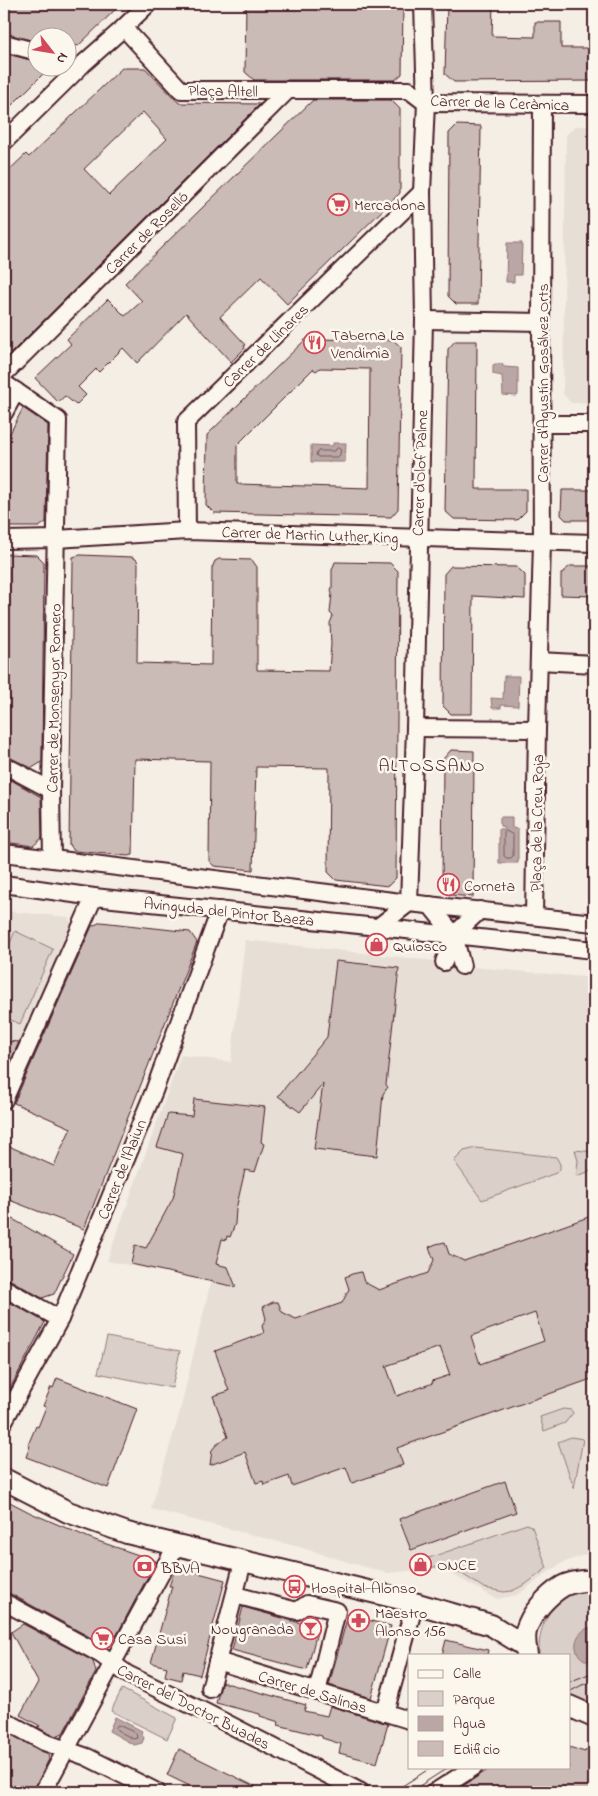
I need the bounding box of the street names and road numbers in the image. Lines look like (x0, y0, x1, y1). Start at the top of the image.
street label: Plaça Altell (188, 79, 258, 105)
street label: Carrer de la Ceràmica (430, 90, 570, 118)
street label: Carrer de Roselló (100, 186, 195, 281)
street label: Carrer d'Agustín Gosálvez Orts (532, 283, 556, 483)
street label: Carrer de Llinares (218, 299, 315, 394)
street label: Carrer d'Olof Palme (407, 409, 435, 537)
street label: Carrer de Martin Luther King (221, 521, 399, 551)
street label: Carrer de Monsenyor Romero (41, 603, 69, 793)
street label: Plaça de la Creu Roja (525, 754, 551, 892)
street label: Avinguda del Pintor Baeza (142, 892, 315, 934)
street label: Carrer de l'Aaiun (92, 1116, 154, 1224)
street label: Carrer del Doctor Buades (112, 1659, 274, 1757)
street label: Carrer de Salinas (255, 1665, 370, 1721)

